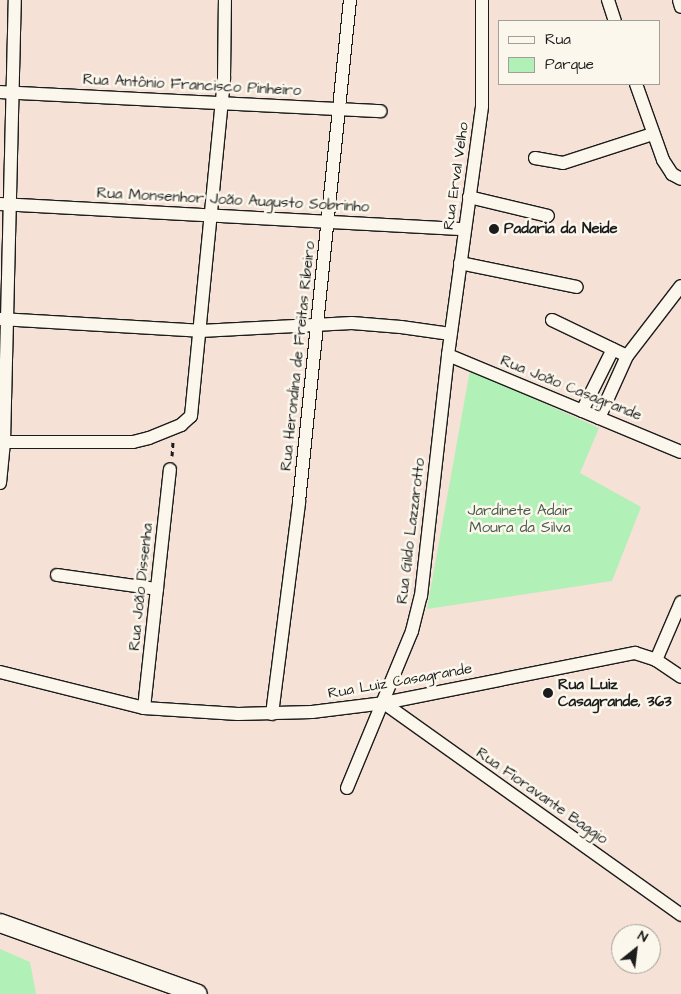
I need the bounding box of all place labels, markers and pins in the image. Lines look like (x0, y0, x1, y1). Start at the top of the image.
place label: Padaria da Neide (504, 220, 618, 238)
marker: Padaria da Neide (488, 223, 500, 235)
place label: Rua Luiz Casagrande, 363 (558, 675, 672, 710)
marker: Rua Luiz Casagrande, 363 (542, 687, 554, 699)

